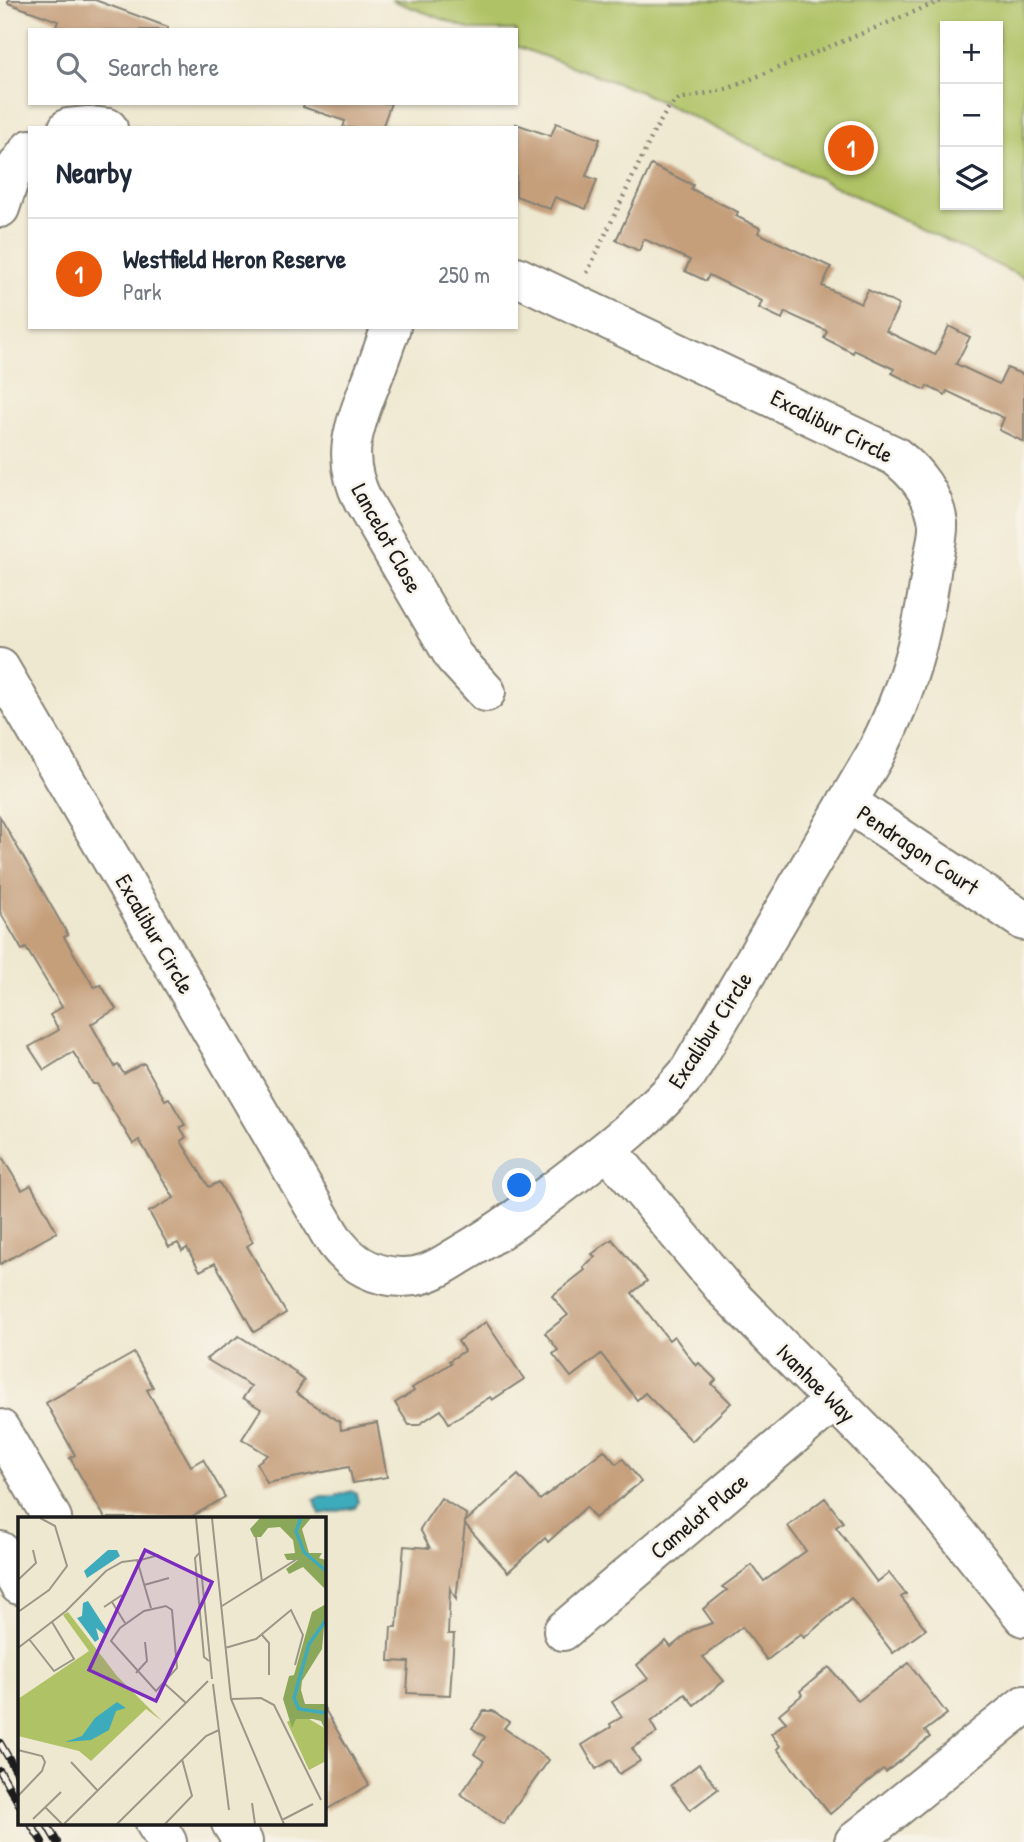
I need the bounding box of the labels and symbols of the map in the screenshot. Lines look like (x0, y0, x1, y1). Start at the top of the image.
pin: 1 (828, 122, 874, 174)
street label: Excalibur Circle (766, 381, 899, 470)
street label: Lancelot Close (345, 477, 430, 598)
street label: Pendragon Court (851, 797, 986, 902)
street label: Excalibur Circle (109, 868, 202, 999)
street label: Excalibur Circle (660, 965, 759, 1094)
your location (502, 1168, 536, 1202)
street label: Ivanhoe Way (770, 1336, 863, 1429)
street label: Camelot Place (643, 1465, 754, 1566)
inset map (18, 1517, 326, 1825)

